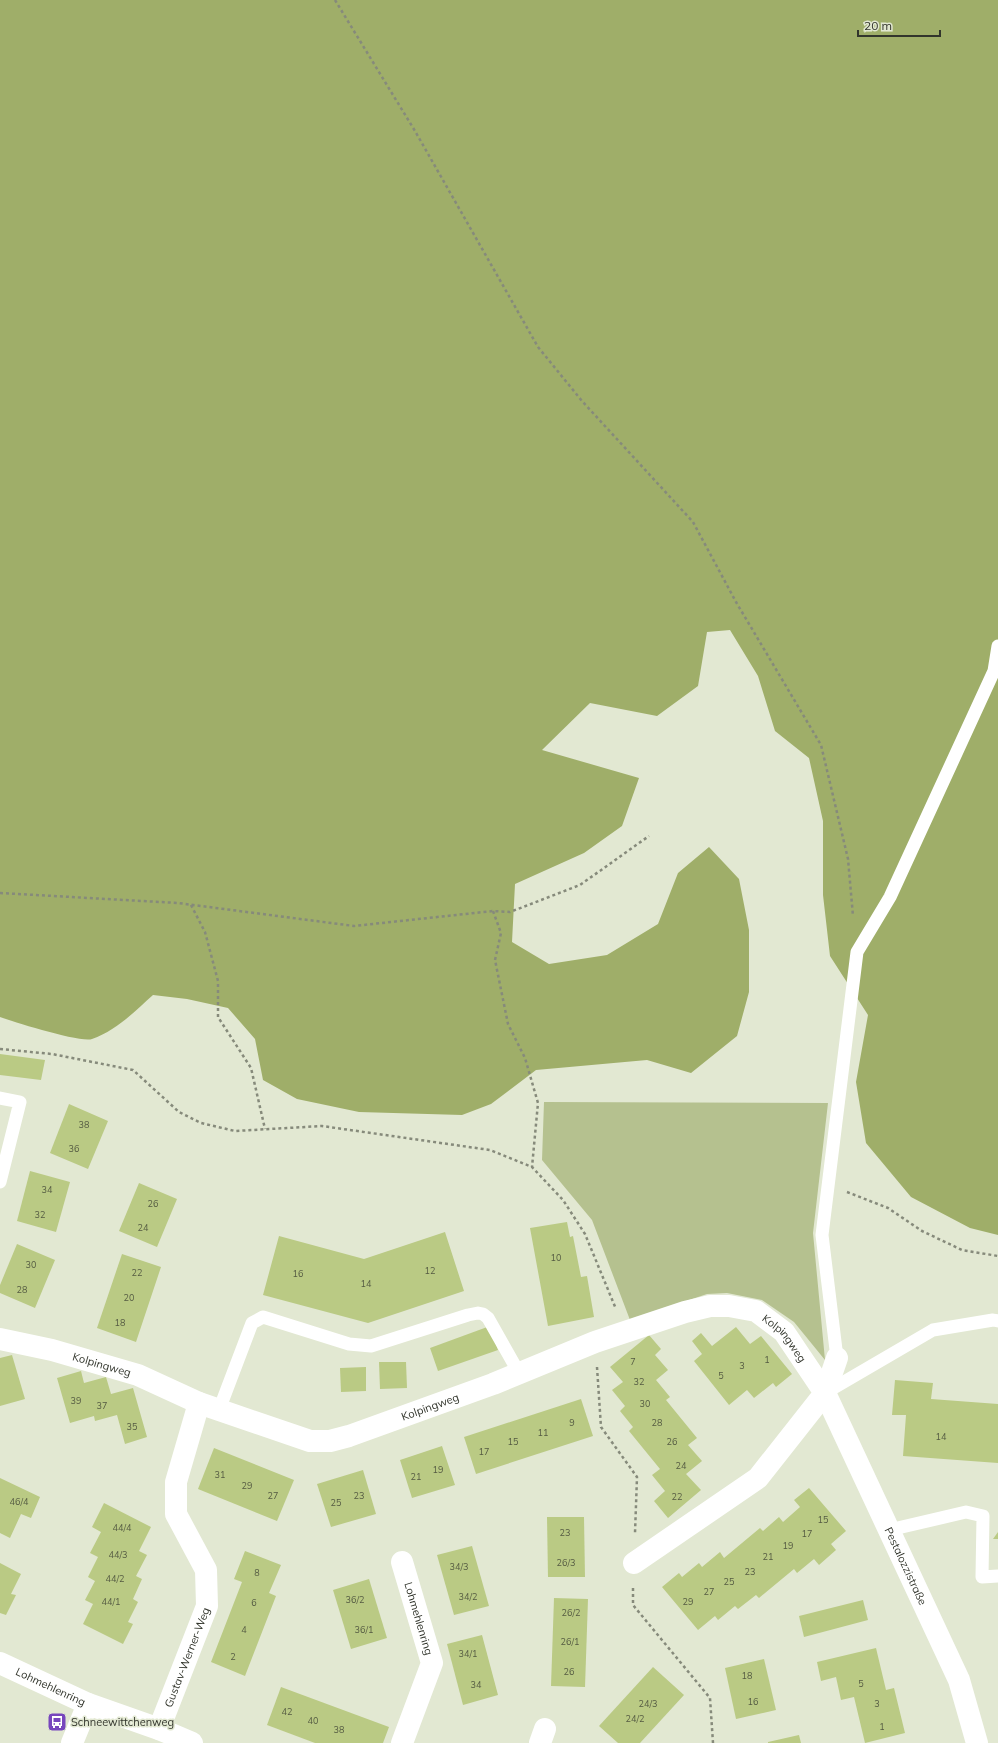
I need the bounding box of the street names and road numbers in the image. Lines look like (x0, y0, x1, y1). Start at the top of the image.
street label: Kolpingweg (760, 1311, 809, 1365)
street label: Kolpingweg (71, 1349, 133, 1380)
street label: Kolpingweg (399, 1390, 461, 1424)
street label: Pestalozzistraße (882, 1525, 930, 1607)
street label: Lohmehlenring (401, 1580, 436, 1657)
street label: Gustav-Werner-Weg (161, 1605, 213, 1709)
street label: Lohmehlenring (14, 1664, 88, 1709)

